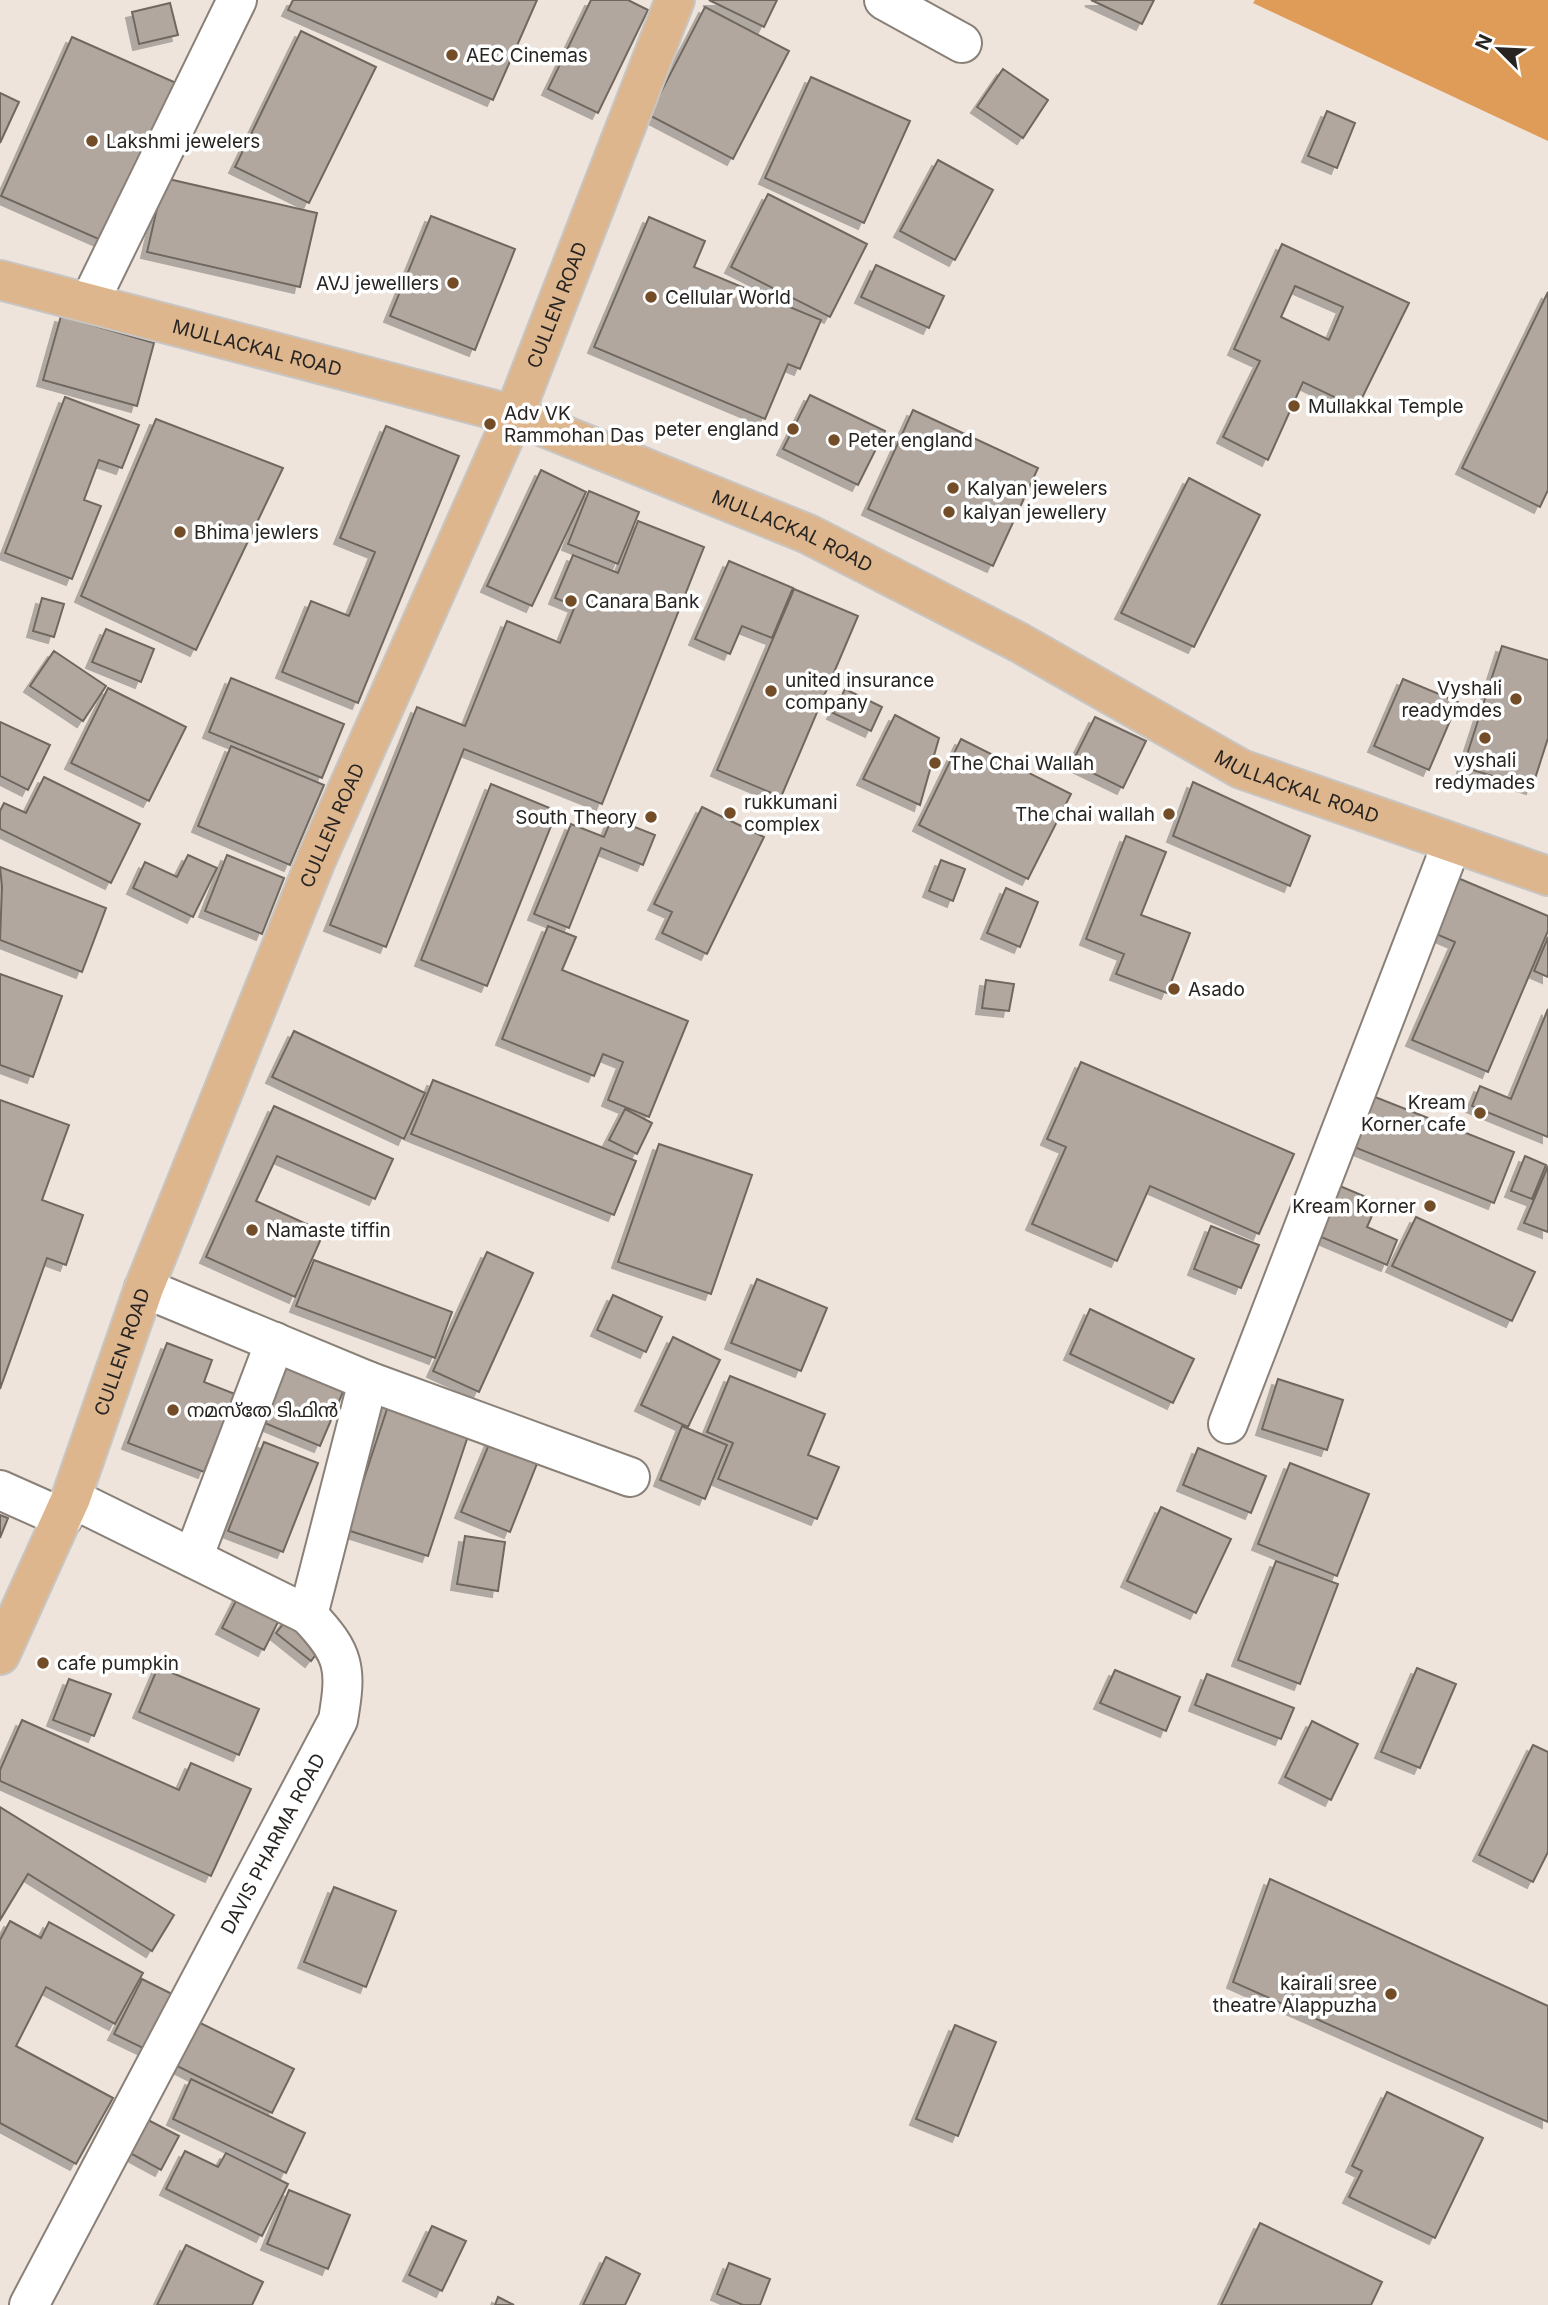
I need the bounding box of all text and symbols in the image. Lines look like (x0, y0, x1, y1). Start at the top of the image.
north arrow (1464, 14, 1534, 84)
text: N (1470, 31, 1497, 54)
place label: AEC Cinemas (466, 44, 588, 67)
marker: AEC Cinemas (444, 47, 460, 63)
place label: Lakshmi jewelers (106, 130, 260, 153)
marker: Lakshmi jewelers (84, 133, 100, 149)
street label: CULLEN ROAD (522, 239, 592, 371)
place label: AVJ jewelllers (316, 272, 439, 295)
marker: AVJ jewelllers (445, 275, 461, 291)
place label: Cellular World (665, 286, 791, 309)
marker: Cellular World (643, 289, 659, 305)
street label: MULLACKAL ROAD (170, 314, 344, 381)
place label: Mullakkal Temple (1308, 395, 1464, 418)
marker: Mullakkal Temple (1286, 398, 1302, 414)
place label: Adv VK Rammohan Das (504, 402, 644, 447)
marker: Adv VK Rammohan Das (482, 416, 498, 432)
place label: peter england (655, 418, 779, 441)
marker: peter england (785, 421, 801, 437)
place label: Peter england (848, 429, 973, 452)
marker: Peter england (826, 432, 842, 448)
place label: Kalyan jewelers (967, 477, 1107, 500)
marker: Kalyan jewelers (945, 480, 961, 496)
street label: MULLACKAL ROAD (709, 485, 877, 577)
place label: kalyan jewellery (963, 501, 1107, 524)
marker: kalyan jewellery (941, 504, 957, 520)
place label: Bhima jewlers (194, 521, 319, 544)
marker: Bhima jewlers (172, 524, 188, 540)
place label: Canara Bank (585, 590, 700, 613)
marker: Canara Bank (563, 593, 579, 609)
place label: united insurance company (785, 669, 934, 714)
place label: Vyshali readymdes (1401, 677, 1502, 722)
marker: united insurance company (763, 683, 779, 699)
marker: Vyshali readymdes (1508, 691, 1524, 707)
marker: vyshali redymades (1477, 730, 1493, 746)
street label: MULLACKAL ROAD (1211, 745, 1382, 828)
place label: vyshali redymades (1435, 749, 1535, 794)
place label: The Chai Wallah (949, 752, 1094, 775)
marker: The Chai Wallah (927, 755, 943, 771)
street label: CULLEN ROAD (295, 760, 369, 891)
place label: rukkumani complex (744, 791, 838, 836)
place label: The chai wallah (1015, 803, 1155, 826)
marker: rukkumani complex (722, 805, 738, 821)
place label: South Theory (515, 806, 637, 829)
marker: The chai wallah (1161, 806, 1177, 822)
marker: South Theory (643, 809, 659, 825)
place label: Asado (1188, 978, 1245, 1001)
marker: Asado (1166, 981, 1182, 997)
place label: Kream Korner cafe (1361, 1091, 1466, 1136)
marker: Kream Korner cafe (1472, 1105, 1488, 1121)
place label: Kream Korner (1292, 1195, 1416, 1218)
marker: Kream Korner (1422, 1198, 1438, 1214)
place label: Namaste tiffin (266, 1219, 391, 1242)
marker: Namaste tiffin (244, 1222, 260, 1238)
street label: CULLEN ROAD (89, 1285, 155, 1419)
place label: നമസ്തേ ടിഫിൻ (187, 1399, 338, 1422)
marker: നമസ്തേ ടിഫിൻ (165, 1402, 181, 1418)
place label: cafe pumpkin (57, 1652, 179, 1675)
marker: cafe pumpkin (35, 1655, 51, 1671)
street label: DAVIS PHARMA ROAD (216, 1749, 330, 1938)
place label: kairali sree theatre Alappuzha (1213, 1972, 1377, 2017)
marker: kairali sree theatre Alappuzha (1383, 1986, 1399, 2002)

